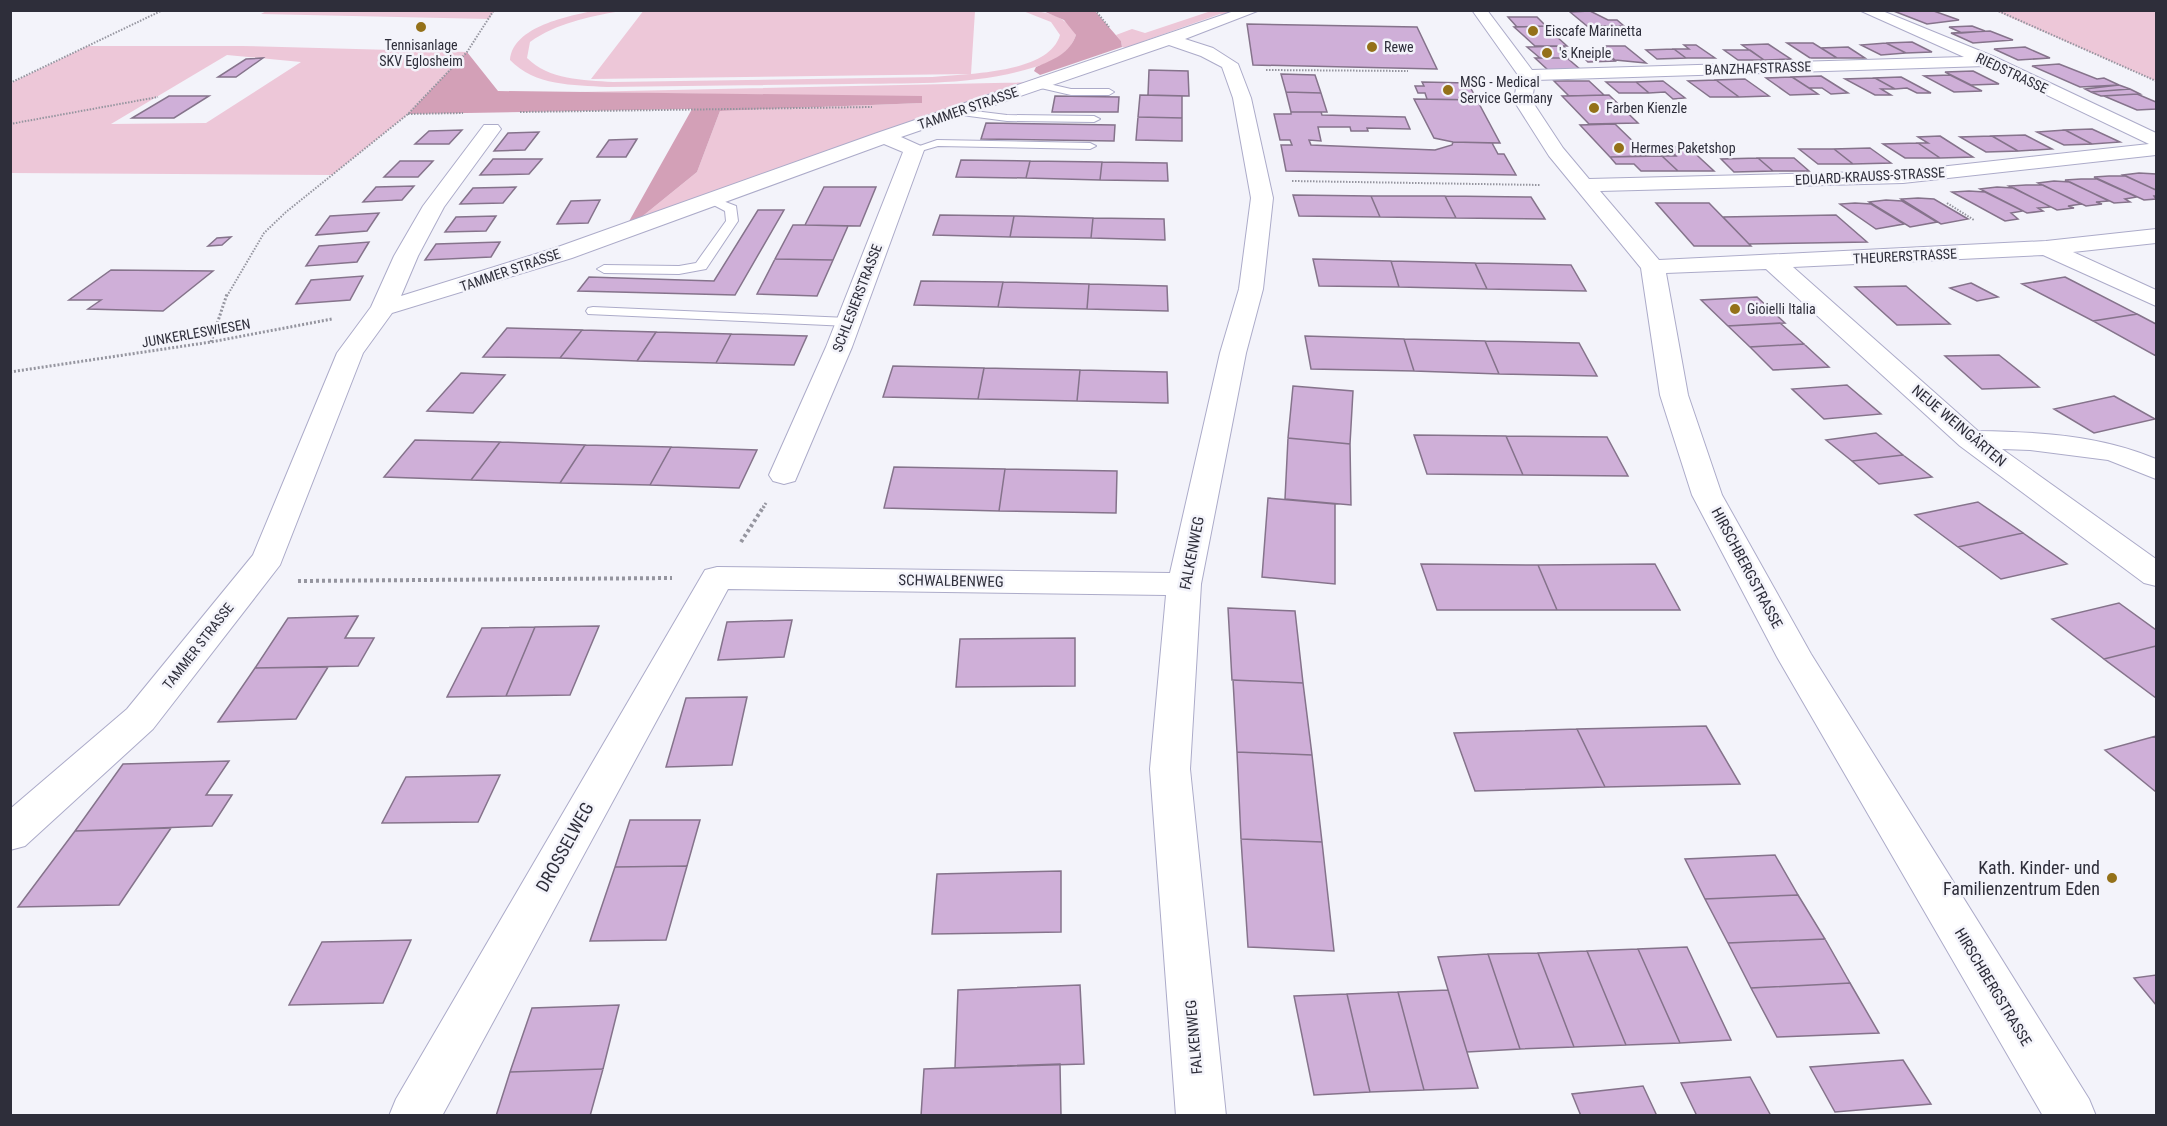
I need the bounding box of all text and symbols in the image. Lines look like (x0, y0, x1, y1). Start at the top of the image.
marker: Tennisanlage SKV Eglosheim (414, 20, 428, 34)
place label: Eiscafe Marinetta (1545, 23, 1642, 39)
marker: Eiscafe Marinetta (1526, 24, 1540, 38)
place label: Tennisanlage SKV Eglosheim (379, 37, 463, 69)
place label: Rewe (1384, 39, 1414, 55)
marker: Rewe (1365, 40, 1379, 54)
place label: 's Kneiple (1559, 45, 1612, 61)
marker: 's Kneiple (1540, 46, 1554, 60)
street label: RIEDSTRASSE (1974, 49, 2050, 97)
street label: BANZHAFSTRASSE (1704, 58, 1812, 78)
place label: MSG - Medical Service Germany (1460, 74, 1553, 106)
street label: TAMMER STRASSE (916, 83, 1020, 133)
marker: MSG - Medical Service Germany (1441, 83, 1455, 97)
place label: Farben Kienzle (1606, 100, 1687, 116)
marker: Farben Kienzle (1587, 101, 1601, 115)
place label: Hermes Paketshop (1631, 140, 1736, 156)
marker: Hermes Paketshop (1612, 141, 1626, 155)
street label: EDUARD-KRAUSS-STRASSE (1795, 164, 1945, 188)
street label: SCHLESIERSTRASSE (829, 242, 885, 354)
street label: TAMMER STRASSE (458, 245, 562, 295)
street label: THEURERSTRASSE (1853, 245, 1957, 267)
place label: Gioielli Italia (1747, 301, 1816, 317)
marker: Gioielli Italia (1728, 302, 1742, 316)
street label: JUNKERLESWIESEN (140, 316, 252, 350)
street label: NEUE WEINGÄRTEN (1908, 381, 2010, 471)
street label: HIRSCHBERGSTRASSE (1708, 504, 1786, 632)
street label: FALKENWEG (1176, 515, 1208, 591)
street label: SCHWALBENWEG (898, 571, 1004, 591)
street label: TAMMER STRASSE (159, 600, 237, 692)
street label: DROSSELWEG (531, 798, 598, 895)
place label: Kath. Kinder- und Familienzentrum Eden (1943, 857, 2100, 899)
marker: Kath. Kinder- und Familienzentrum Eden (2105, 871, 2119, 885)
street label: HIRSCHBERGSTRASSE (1951, 925, 2035, 1049)
street label: FALKENWEG (1182, 999, 1206, 1075)

